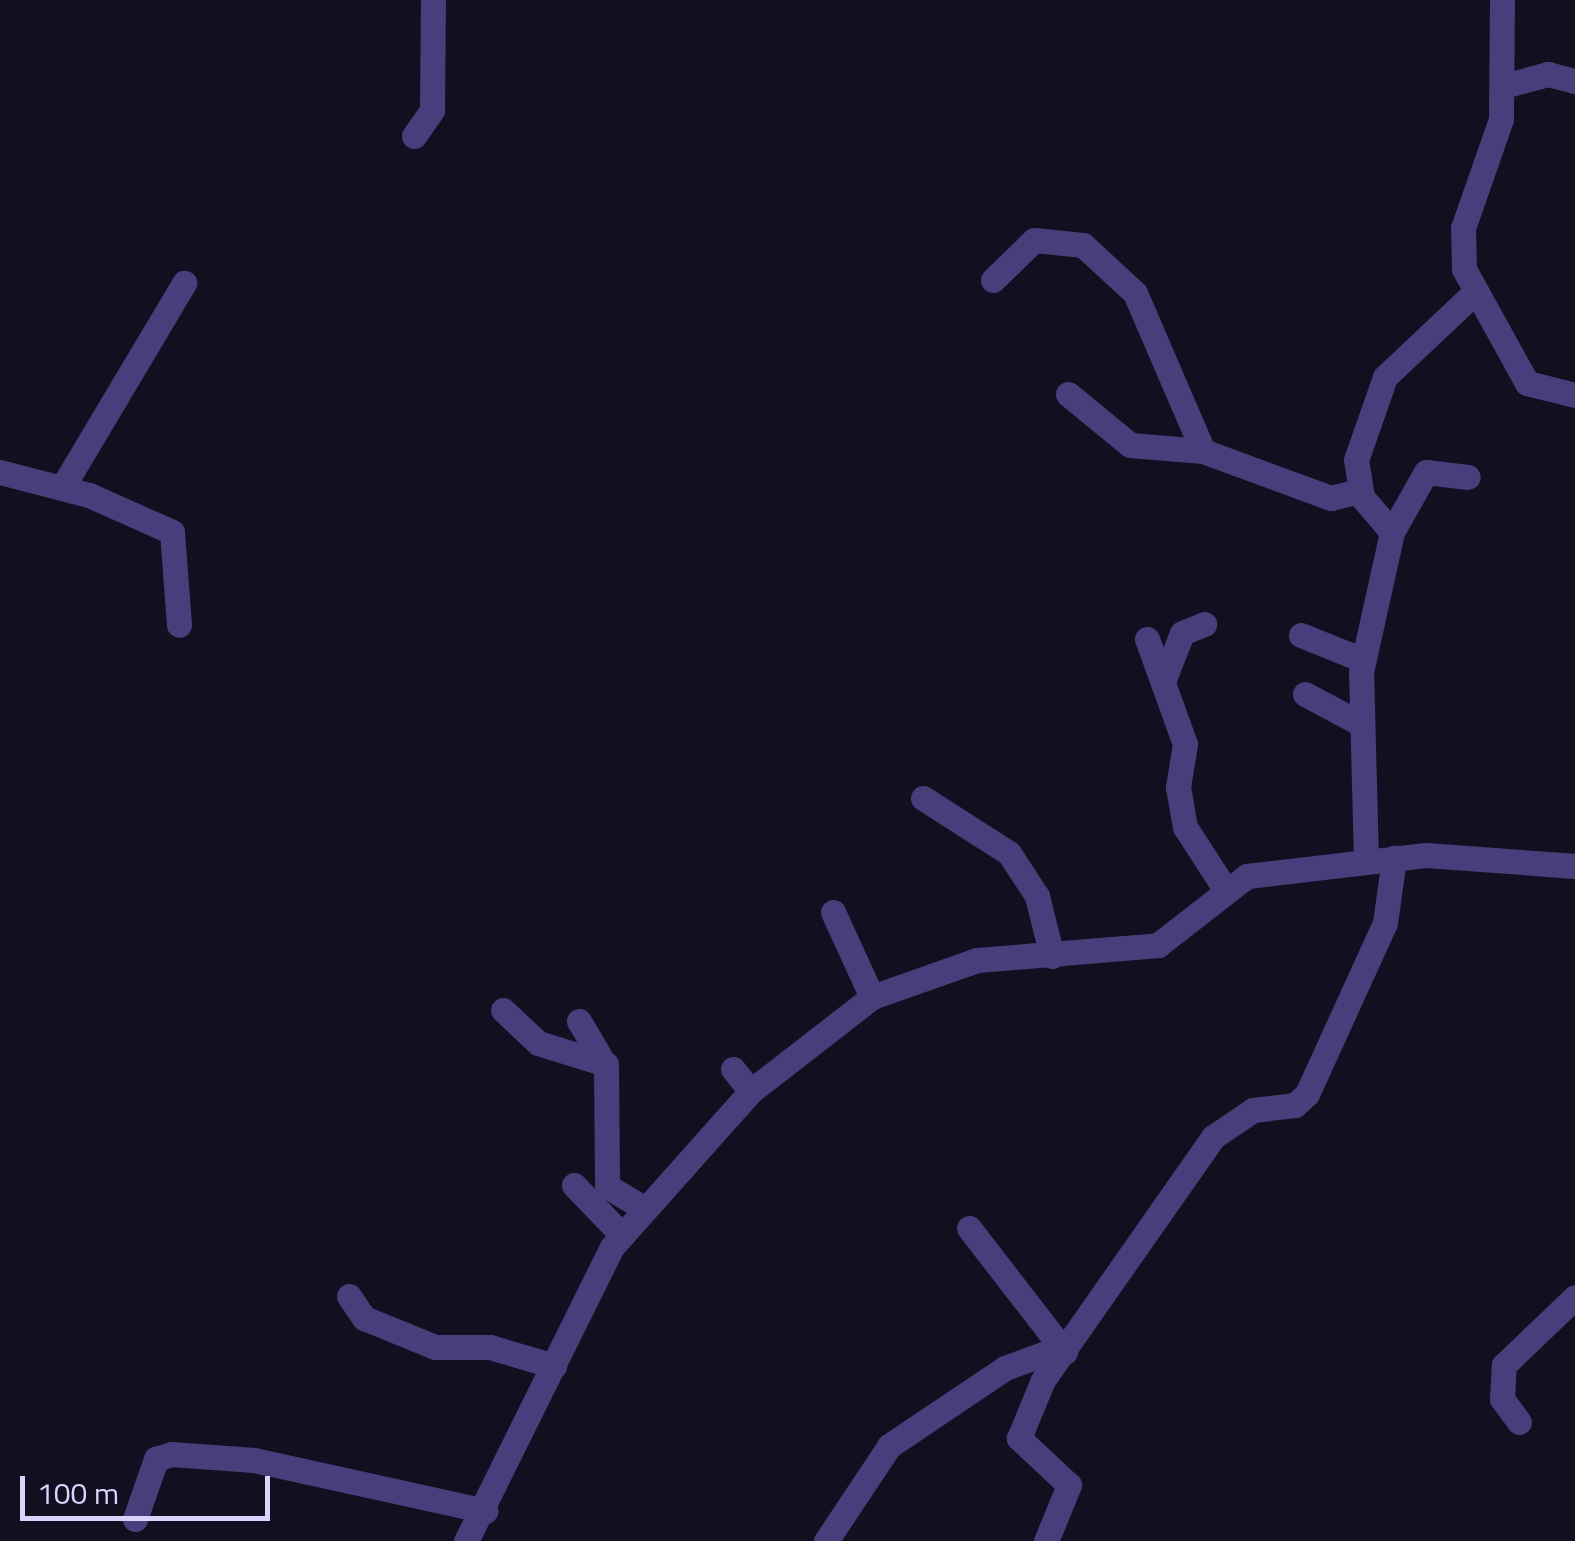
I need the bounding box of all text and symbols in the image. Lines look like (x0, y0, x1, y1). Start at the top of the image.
scale bar (25, 1456, 275, 1518)
text: 100 m (37, 1470, 119, 1516)

